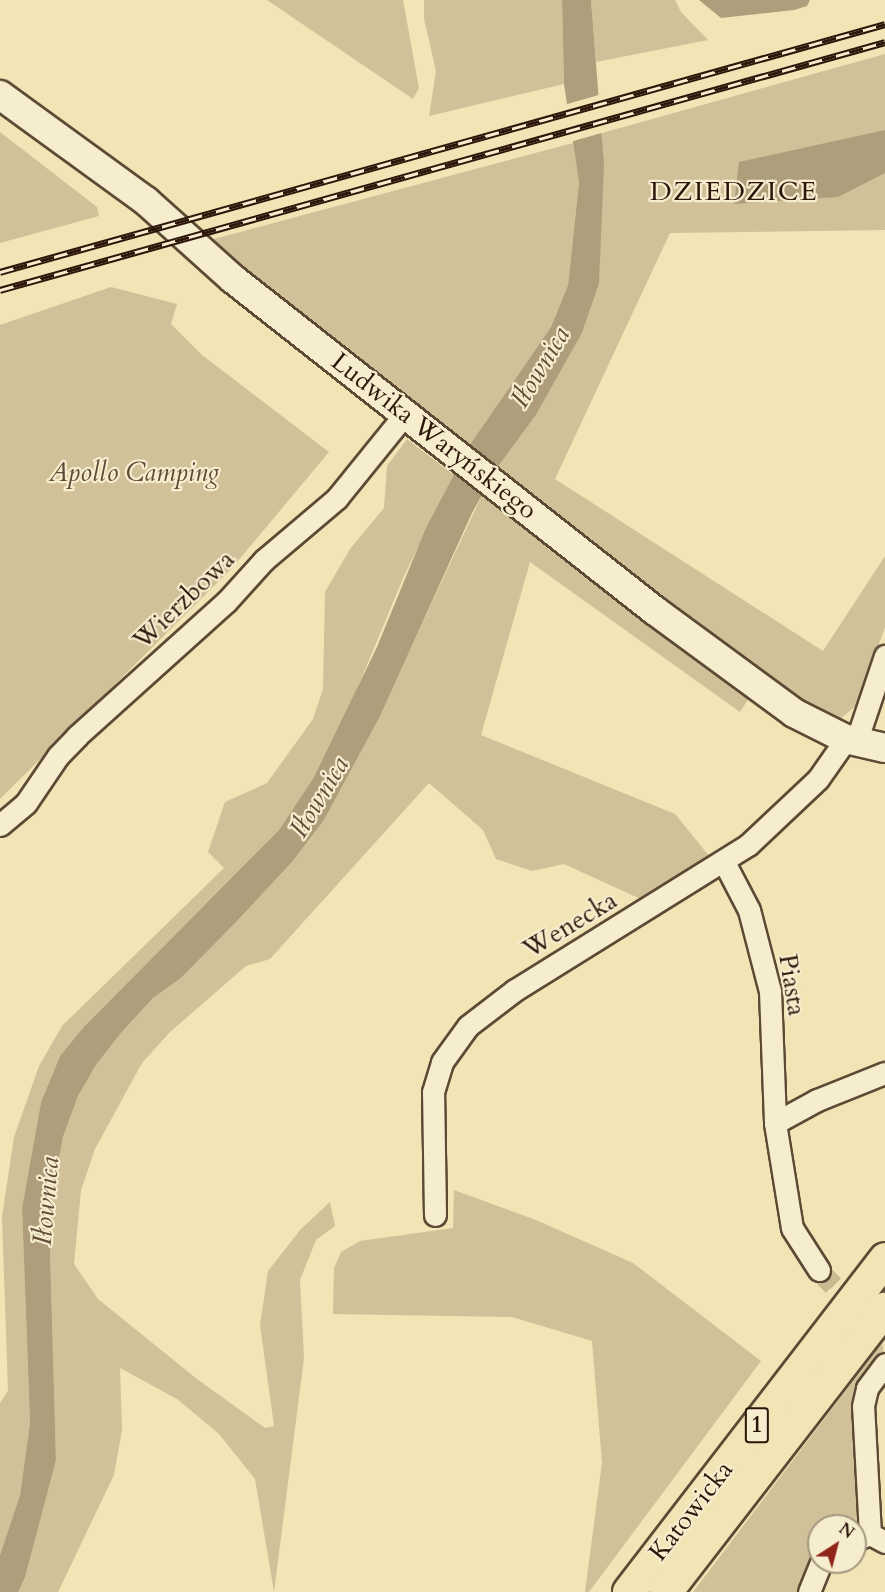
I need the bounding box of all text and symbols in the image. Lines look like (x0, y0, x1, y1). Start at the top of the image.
district label: DZIEDZICE (650, 176, 818, 208)
water label: Iłownica (503, 321, 577, 413)
street label: Ludwika Waryńskiego (325, 346, 543, 526)
park label: Apollo Camping (49, 457, 219, 489)
street label: Wierzbowa (127, 544, 241, 656)
water label: Iłownica (282, 751, 356, 843)
street label: Wenecka (517, 885, 623, 965)
street label: Piasta (772, 952, 812, 1018)
water label: Iłownica (26, 1155, 66, 1247)
road number: 1 (744, 1404, 771, 1446)
street label: Katowicka (642, 1455, 740, 1567)
north arrow (807, 1514, 867, 1574)
text: N (834, 1518, 858, 1544)

